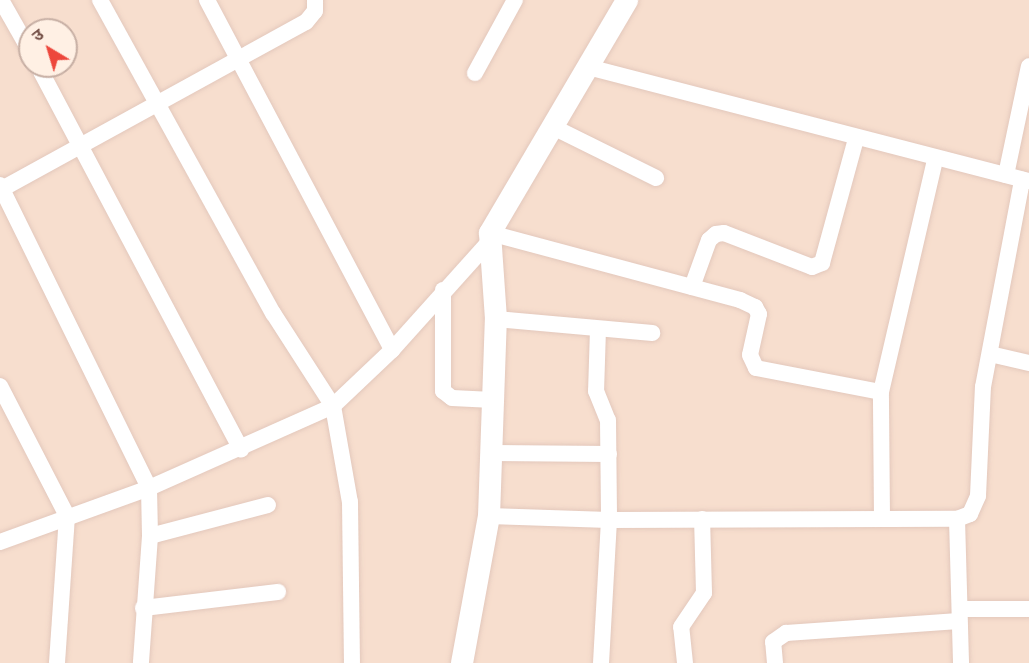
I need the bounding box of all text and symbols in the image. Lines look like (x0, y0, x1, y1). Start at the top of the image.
north arrow (18, 18, 78, 78)
text: उ (28, 25, 47, 45)

